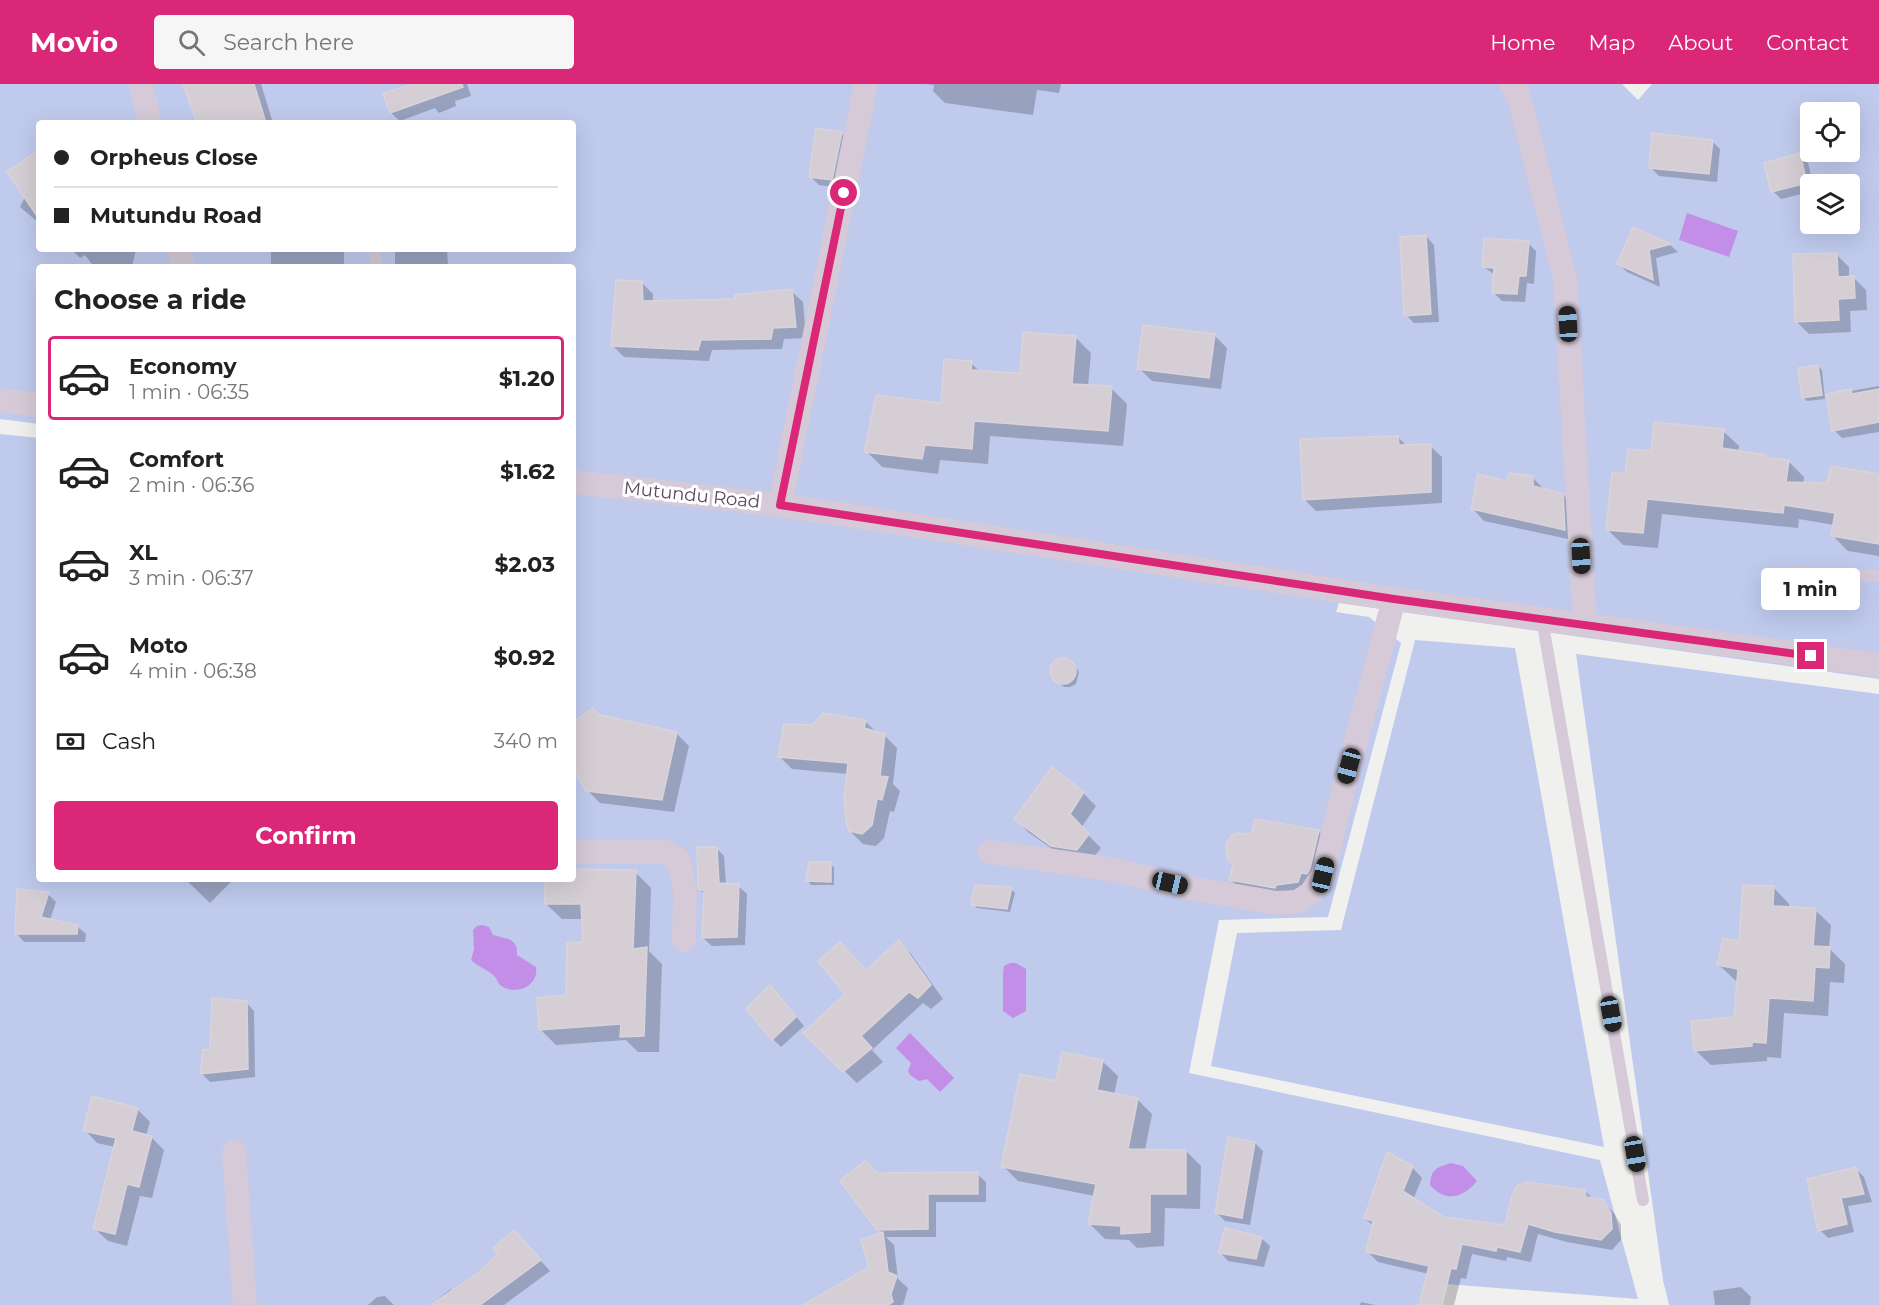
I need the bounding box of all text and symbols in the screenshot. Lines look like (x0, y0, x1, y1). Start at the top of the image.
search box (154, 15, 574, 69)
text: Movio (30, 25, 118, 59)
icon: search (175, 26, 208, 59)
text: Search here (223, 29, 354, 56)
text: Home (1490, 30, 1555, 55)
text: Map (1588, 30, 1635, 55)
text: About (1668, 30, 1733, 55)
text: Contact (1766, 30, 1849, 55)
map controls (1800, 102, 1860, 234)
button: locate (1800, 102, 1860, 162)
text: Orpheus Close (90, 144, 258, 171)
button: layers (1800, 174, 1860, 234)
route start (830, 179, 857, 206)
text: Mutundu Road (90, 202, 262, 229)
text: Choose a ride (54, 283, 246, 316)
car (1558, 306, 1578, 342)
icon: car (57, 351, 111, 405)
text: Economy (129, 353, 237, 380)
text: $1.20 (499, 365, 555, 392)
text: 1 min · 06:35 (129, 380, 249, 404)
icon: car (57, 444, 111, 498)
text: Comfort (129, 446, 224, 473)
text: $1.62 (500, 458, 555, 485)
text: 2 min · 06:36 (129, 473, 254, 497)
street label: Mutundu Road (623, 477, 761, 513)
icon: car (57, 537, 111, 591)
car (1571, 538, 1591, 574)
text: XL (129, 539, 158, 566)
text: $2.03 (495, 551, 555, 578)
text: 3 min · 06:37 (129, 566, 254, 590)
callout: 1 min (1762, 569, 1860, 611)
text: 1 min (1783, 577, 1838, 601)
icon: car (57, 630, 111, 684)
text: Moto (129, 632, 188, 659)
route end (1797, 642, 1824, 669)
text: $0.92 (494, 644, 555, 671)
text: 4 min · 06:38 (129, 659, 257, 683)
icon: cash (54, 725, 87, 758)
text: Cash (102, 728, 156, 755)
text: 340 m (494, 729, 558, 753)
car (1336, 746, 1362, 786)
button: Confirm (54, 801, 558, 870)
car (1310, 855, 1336, 895)
car (1150, 870, 1190, 896)
car (1599, 995, 1623, 1033)
car (1623, 1135, 1647, 1173)

